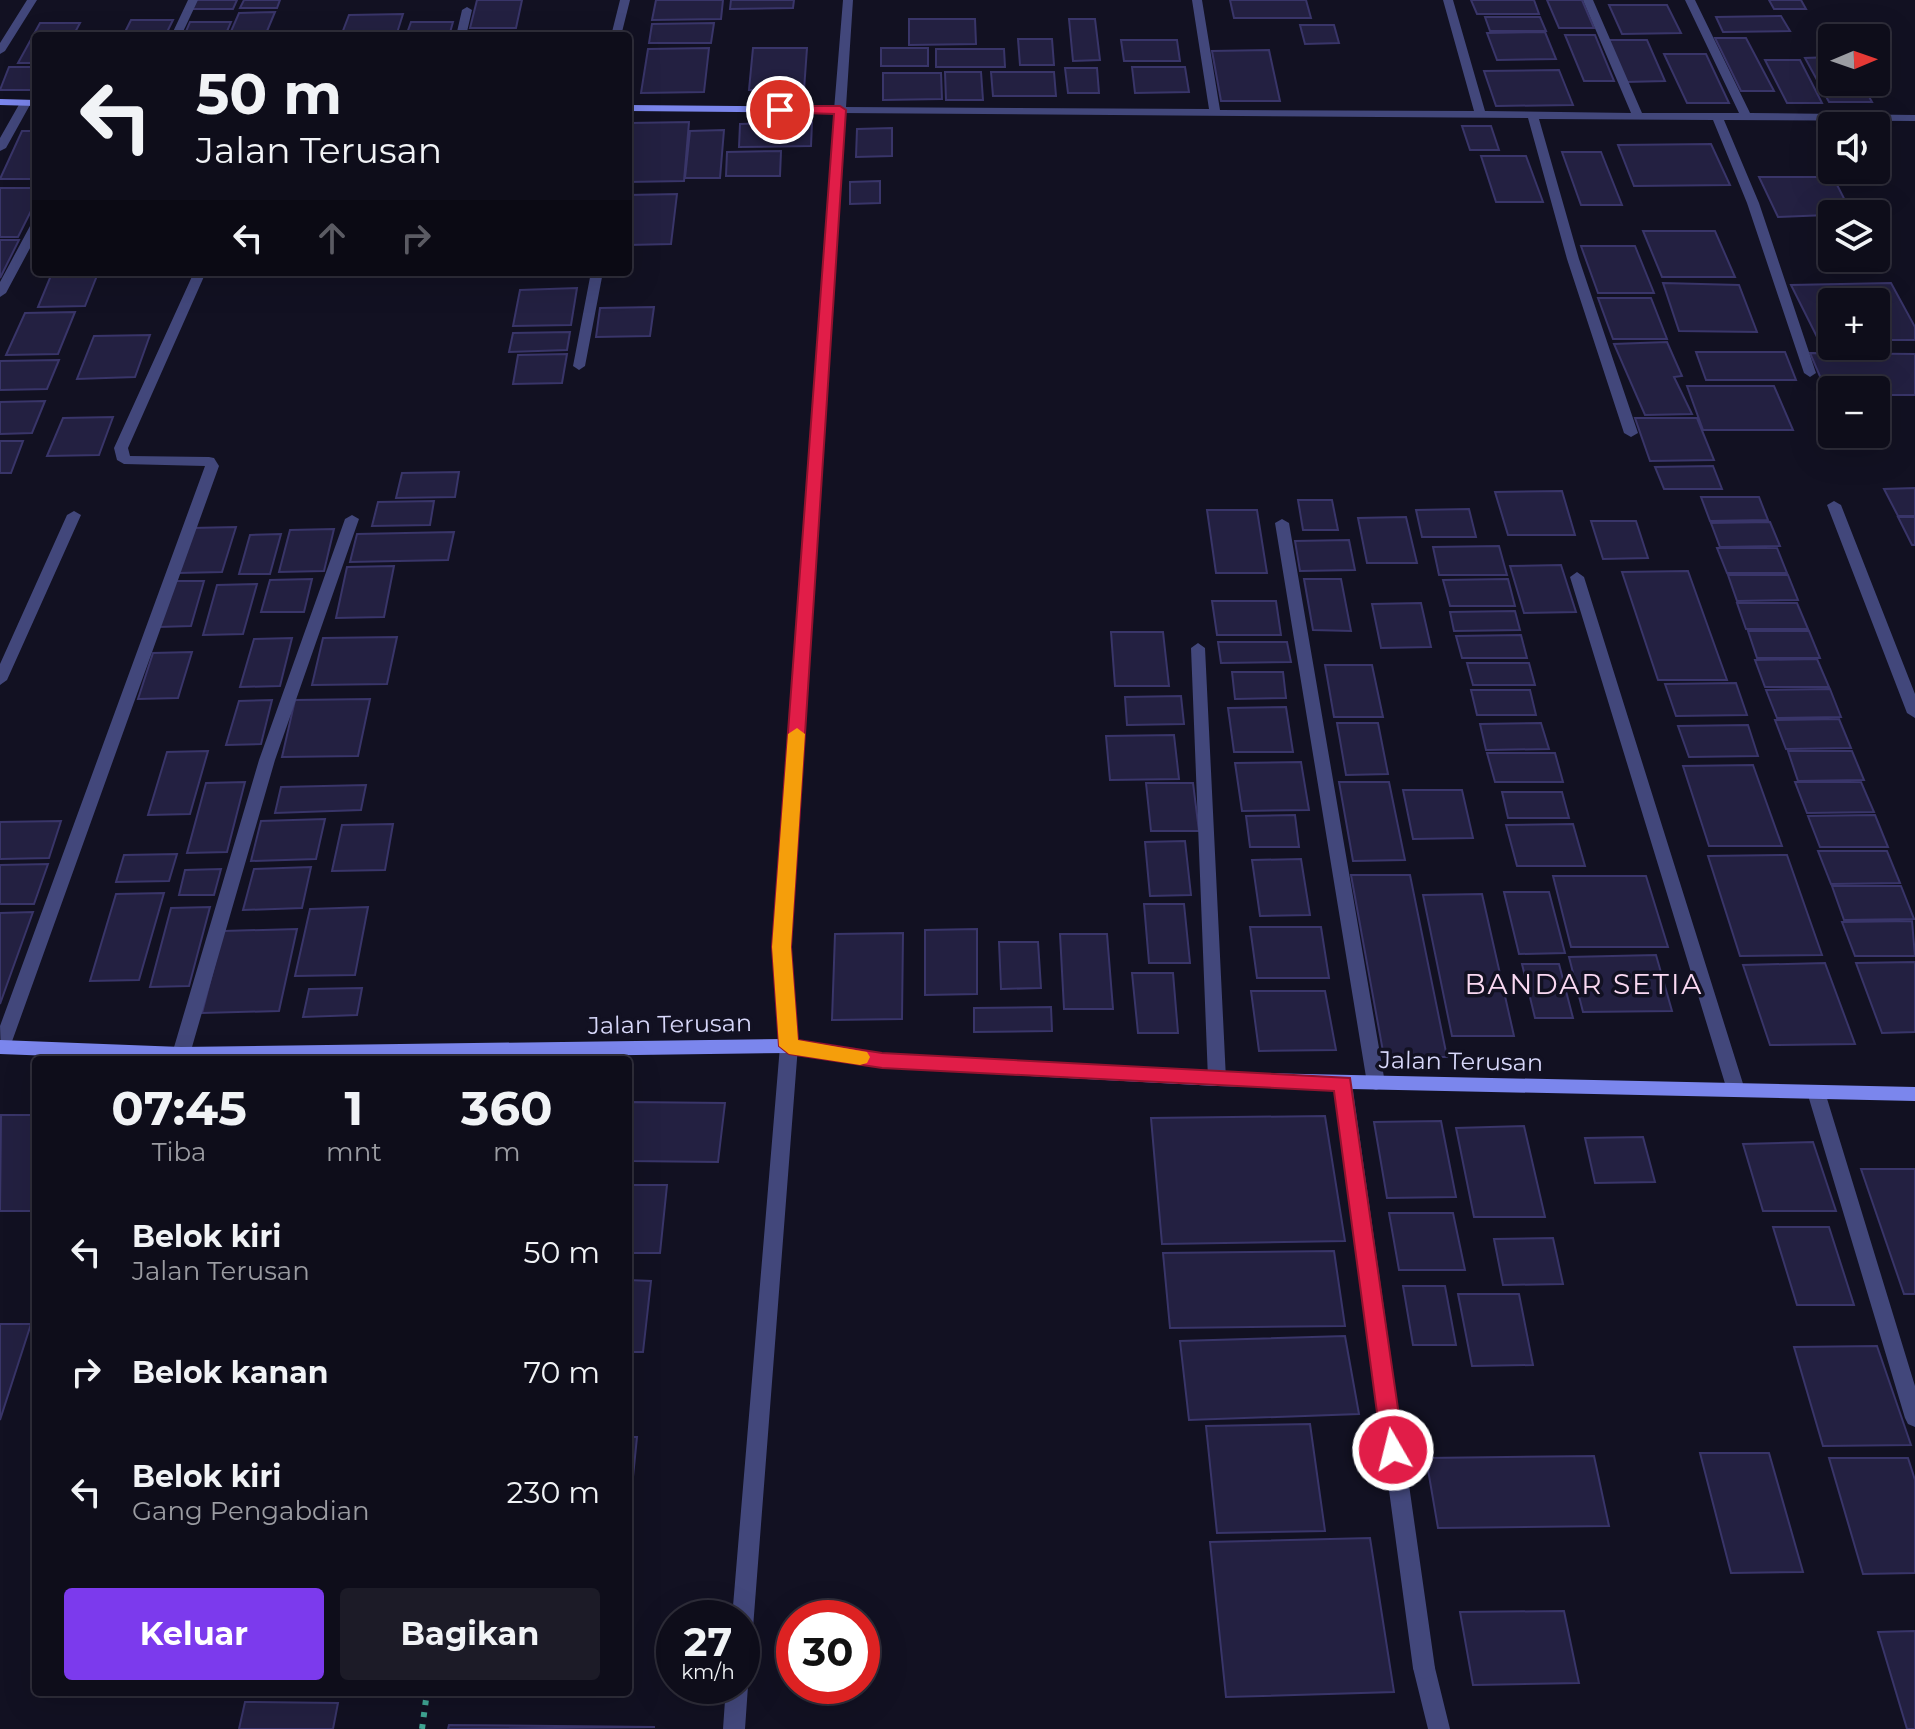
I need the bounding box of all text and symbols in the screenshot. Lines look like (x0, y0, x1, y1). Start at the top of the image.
north arrow (1818, 24, 1890, 96)
map controls (1818, 24, 1890, 448)
text: 50 m (196, 60, 342, 128)
icon: left (64, 64, 168, 168)
pin (746, 76, 814, 144)
icon: arrive (758, 88, 802, 132)
button: sound (1818, 112, 1890, 184)
text: Jalan Terusan (196, 128, 442, 172)
button: layers (1818, 200, 1890, 272)
icon: left (226, 216, 270, 260)
icon: ahead (310, 216, 354, 260)
icon: right (394, 216, 438, 260)
button: + (1818, 288, 1890, 360)
button: − (1818, 376, 1890, 448)
district label: BANDAR SETIA (1465, 967, 1703, 1001)
street label: Jalan Terusan (587, 1008, 752, 1040)
street label: Jalan Terusan (1378, 1045, 1543, 1077)
text: 07:45 (111, 1079, 247, 1137)
text: 1 (345, 1079, 363, 1137)
text: 360 (461, 1079, 553, 1137)
text: Tiba (152, 1136, 206, 1168)
text: mnt (326, 1136, 382, 1168)
text: m (493, 1136, 521, 1168)
text: Belok kiri (132, 1218, 281, 1255)
icon: left (64, 1230, 108, 1274)
text: 50 m (523, 1234, 600, 1271)
text: Jalan Terusan (132, 1255, 310, 1287)
icon: right (64, 1350, 108, 1394)
text: Belok kanan (132, 1354, 329, 1391)
text: 70 m (523, 1354, 600, 1391)
position arrow (1351, 1408, 1435, 1492)
text: Belok kiri (132, 1458, 281, 1495)
icon: left (64, 1470, 108, 1514)
text: 230 m (506, 1474, 600, 1511)
text: Gang Pengabdian (132, 1495, 370, 1527)
button: Keluar (64, 1588, 324, 1680)
button: Bagikan (340, 1588, 600, 1680)
speed limit sign: 30 (776, 1600, 880, 1704)
text: 27 (684, 1617, 732, 1666)
text: km/h (681, 1660, 735, 1684)

